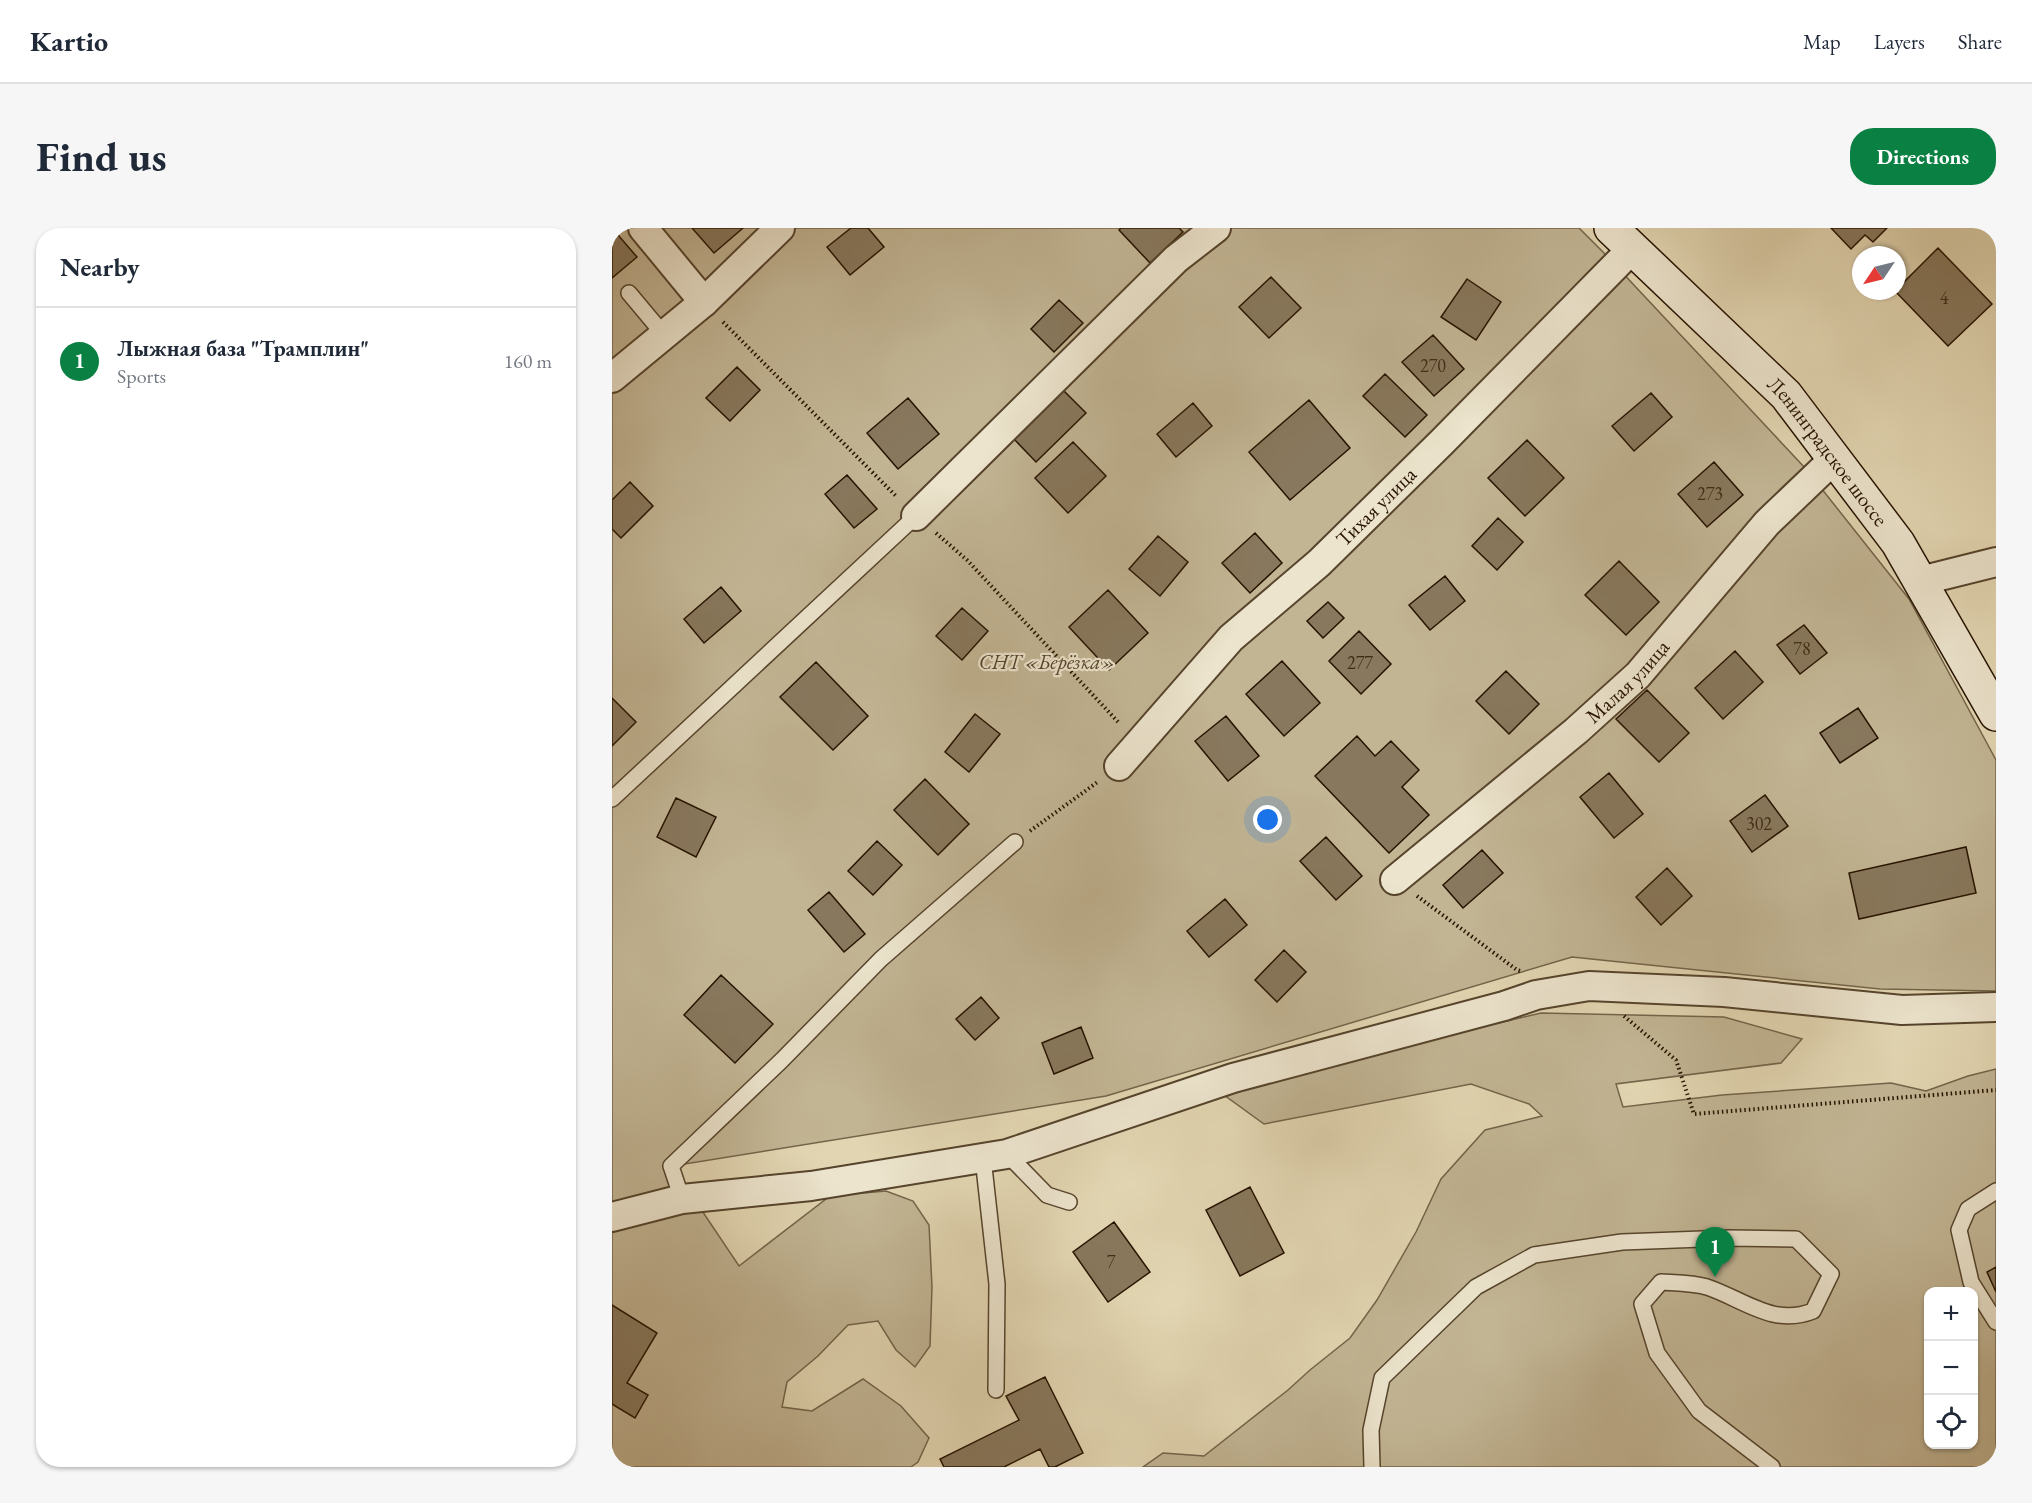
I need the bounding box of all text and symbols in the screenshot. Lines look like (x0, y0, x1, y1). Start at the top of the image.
text: Kartio (30, 23, 108, 59)
text: Map (1803, 28, 1841, 55)
text: Layers (1874, 28, 1925, 55)
text: Share (1958, 28, 2002, 55)
button: Directions (1850, 128, 1996, 185)
text: Find us (36, 129, 167, 184)
north arrow (1852, 246, 1906, 300)
text: Nearby (60, 250, 140, 284)
house number: 4 (1940, 286, 1949, 309)
text: Лыжная база "Трамплин" (117, 334, 369, 363)
text: 1 (74, 348, 85, 374)
text: 160 m (504, 348, 552, 374)
house number: 270 (1420, 354, 1446, 377)
text: Sports (117, 363, 166, 389)
street label: Ленинградское шоссе (1762, 370, 1894, 531)
street label: Тихая улица (1330, 460, 1422, 552)
house number: 273 (1697, 482, 1723, 505)
street label: Малая улица (1580, 633, 1676, 729)
house number: 78 (1793, 637, 1811, 660)
park label: СНТ «Берёзка» (979, 648, 1115, 675)
house number: 277 (1347, 651, 1373, 674)
your location (1253, 805, 1282, 834)
house number: 302 (1746, 812, 1772, 835)
pin: 1 (1696, 1228, 1734, 1277)
house number: 7 (1107, 1250, 1116, 1273)
map controls (1924, 1287, 1978, 1449)
button: + (1924, 1287, 1978, 1341)
button: − (1924, 1341, 1978, 1395)
button: locate (1924, 1395, 1978, 1449)

